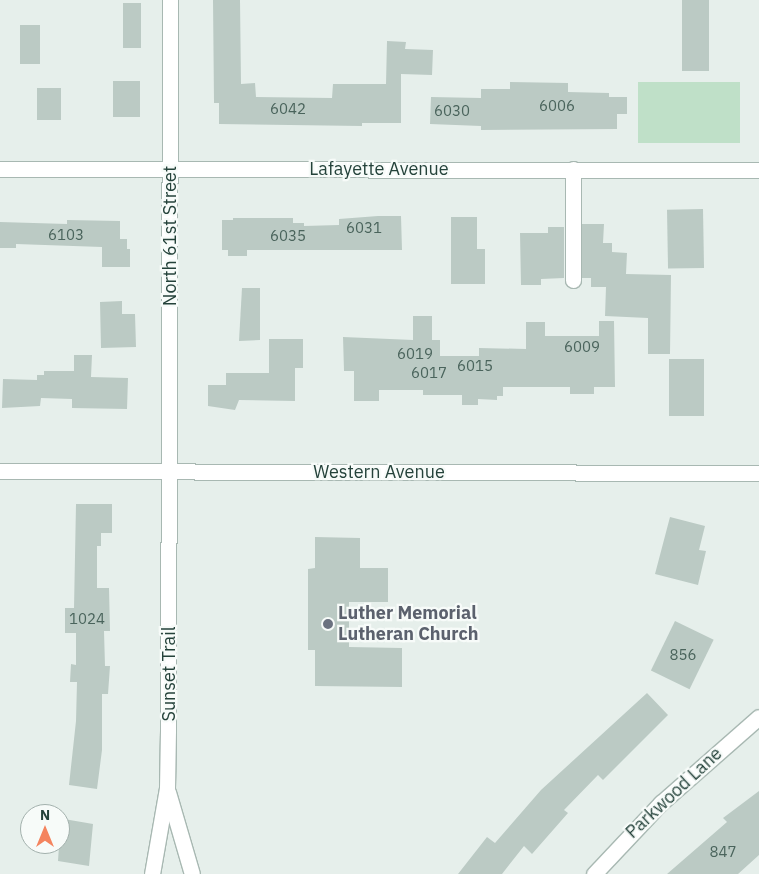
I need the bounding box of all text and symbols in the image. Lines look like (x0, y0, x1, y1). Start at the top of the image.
house number: 6006 (539, 97, 575, 115)
house number: 6042 (270, 100, 306, 118)
house number: 6030 (434, 102, 470, 120)
street label: Lafayette Avenue (309, 158, 449, 180)
street label: North 61st Street (159, 166, 181, 306)
house number: 6031 (346, 219, 382, 237)
house number: 6103 (48, 226, 84, 244)
house number: 6035 (270, 227, 306, 245)
house number: 6009 (564, 338, 600, 356)
house number: 6019 (397, 345, 433, 363)
house number: 6015 (457, 357, 493, 375)
house number: 6017 (411, 364, 447, 382)
street label: Western Avenue (313, 461, 445, 483)
place label: Luther Memorial Lutheran Church (338, 603, 479, 646)
house number: 1024 (69, 610, 105, 628)
marker: Luther Memorial Lutheran Church (322, 618, 334, 630)
street label: Sunset Trail (158, 626, 180, 722)
house number: 856 (670, 646, 696, 664)
street label: Parkwood Lane (621, 743, 727, 843)
north arrow (20, 804, 70, 854)
text: N (40, 806, 50, 824)
house number: 847 (710, 843, 736, 861)

